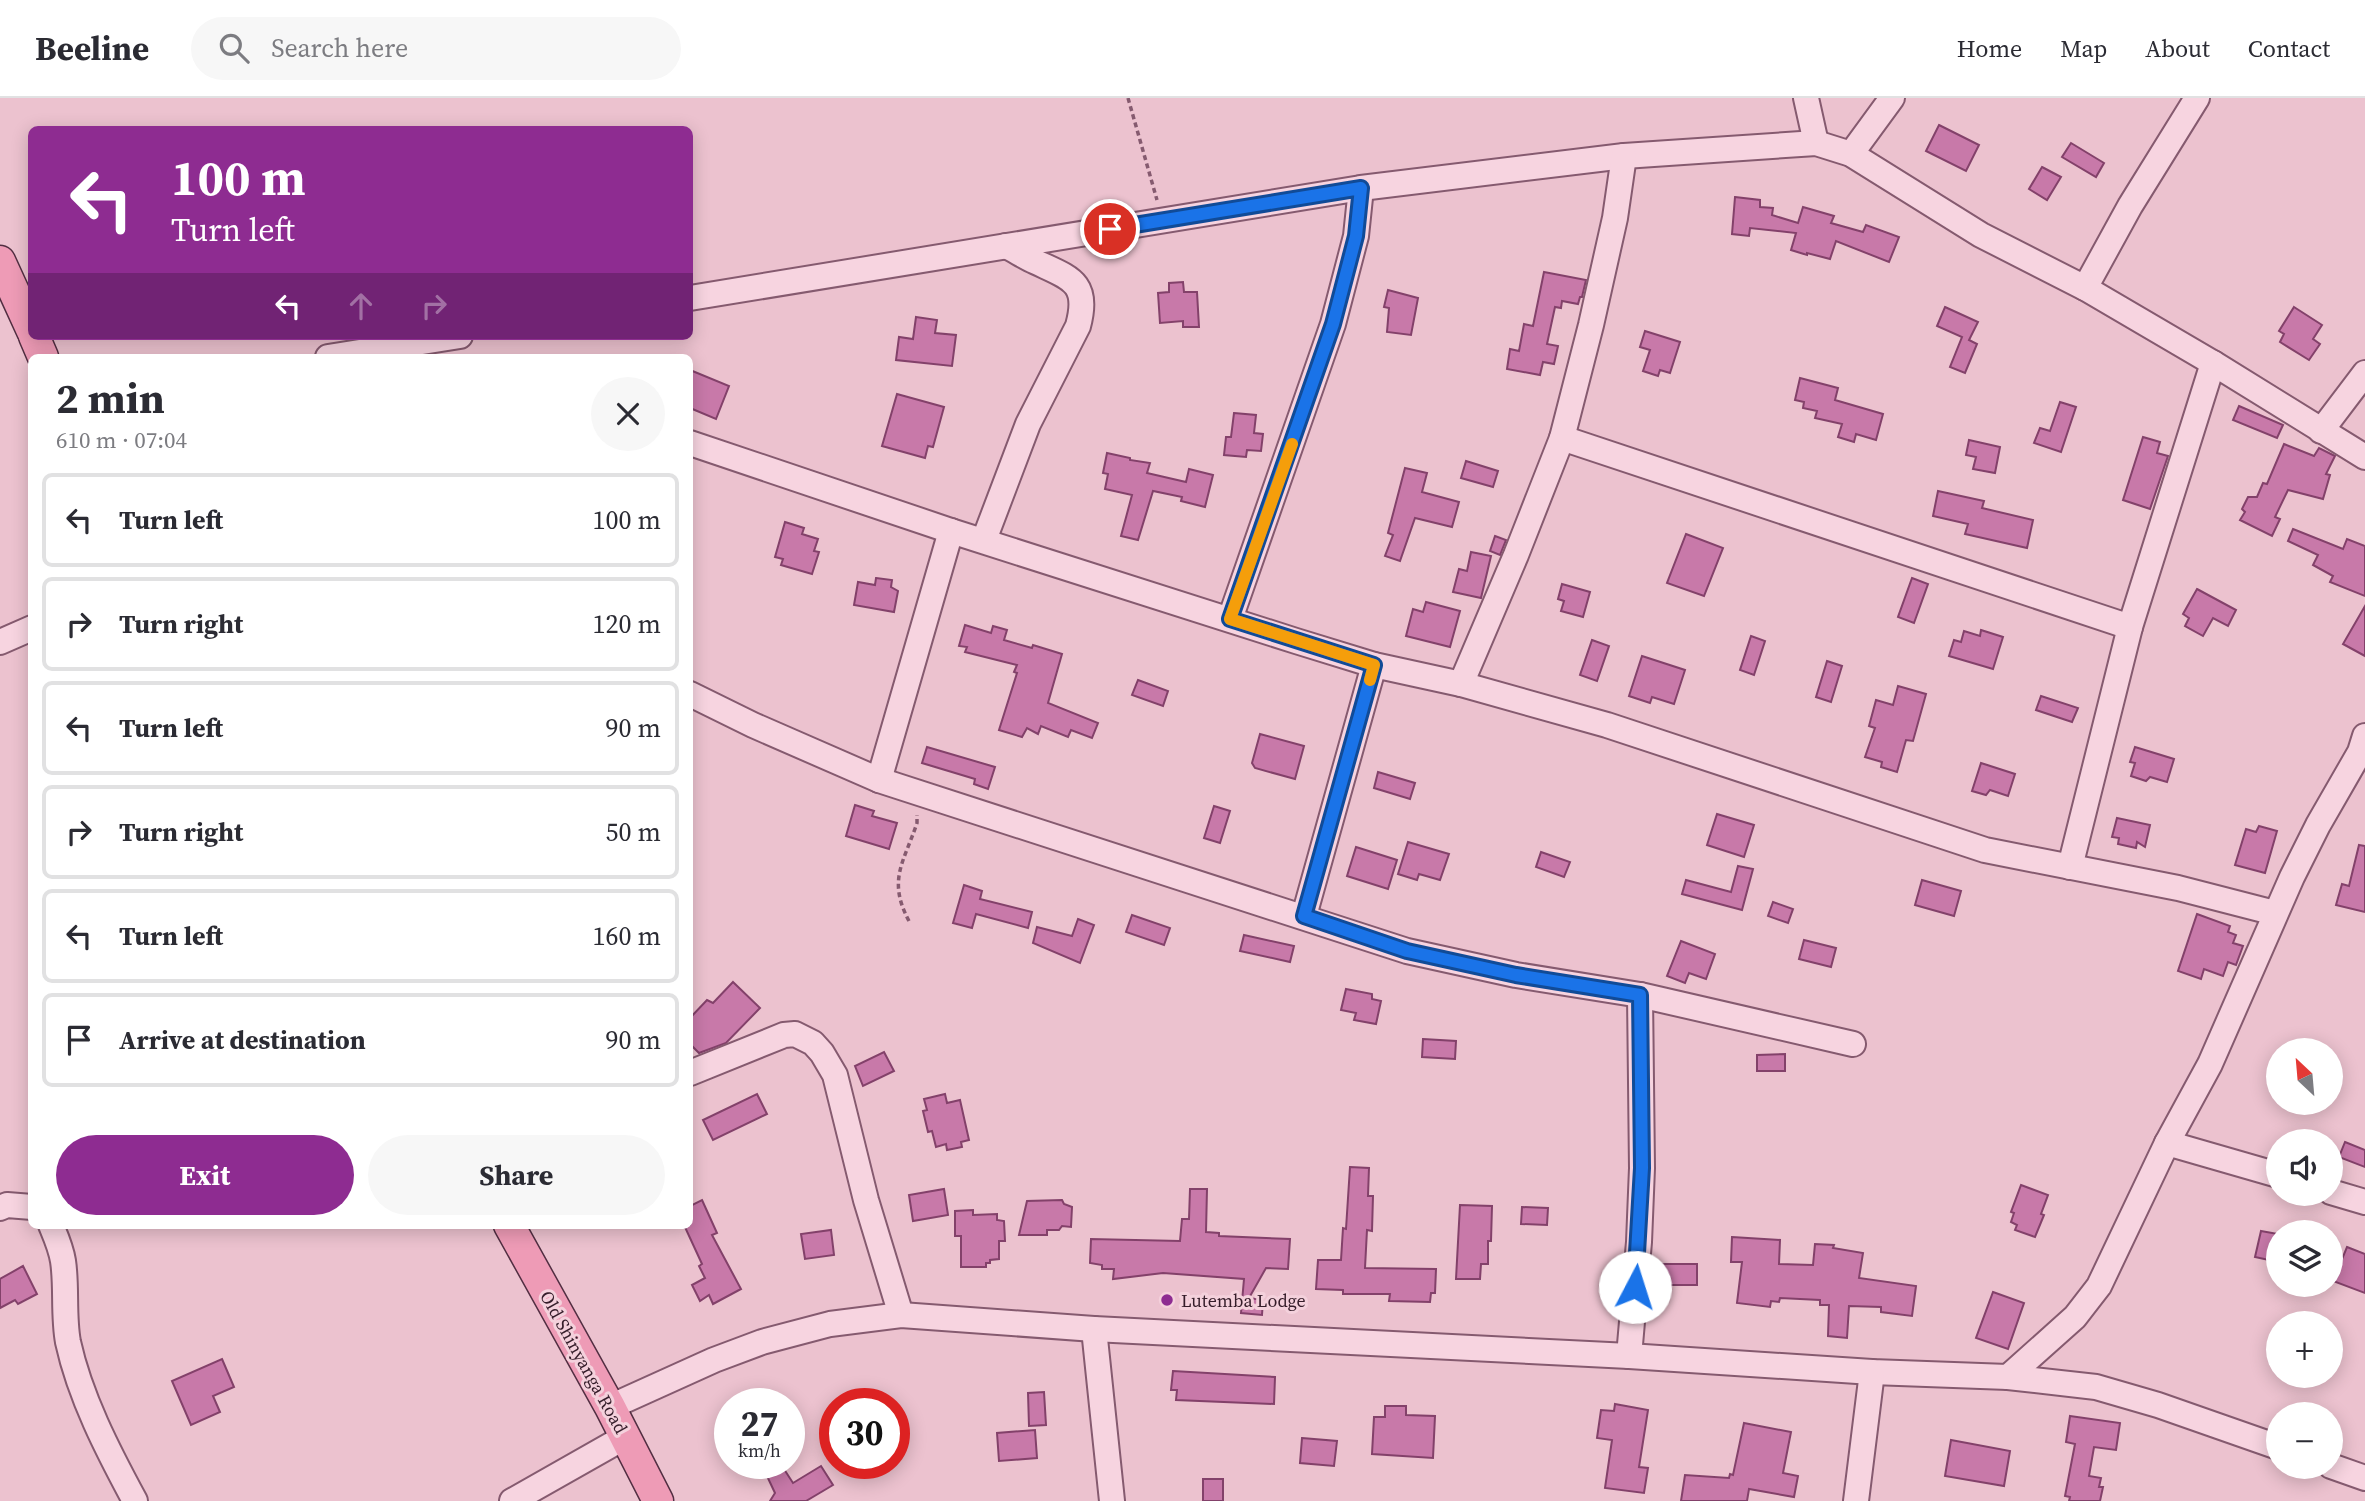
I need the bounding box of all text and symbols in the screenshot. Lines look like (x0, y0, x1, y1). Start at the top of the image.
search box (191, 17, 681, 80)
text: Beeline (35, 26, 149, 71)
icon: search (215, 29, 253, 67)
text: Search here (271, 30, 408, 66)
text: Home (1957, 32, 2022, 65)
text: Map (2060, 32, 2107, 65)
text: About (2145, 32, 2210, 65)
text: Contact (2248, 32, 2330, 65)
text: 100 m (171, 144, 306, 211)
icon: left (56, 154, 147, 245)
pin (1080, 199, 1140, 259)
text: Turn left (171, 208, 295, 252)
icon: arrive (1091, 210, 1129, 248)
icon: left (269, 287, 307, 325)
icon: ahead (342, 287, 380, 325)
icon: right (415, 287, 453, 325)
text: 2 min (56, 369, 165, 427)
button: close (591, 377, 665, 451)
text: 610 m · 07:04 (56, 424, 187, 456)
icon: left (60, 501, 98, 539)
text: Turn left (119, 502, 223, 538)
text: 100 m (593, 502, 661, 538)
icon: right (60, 605, 98, 643)
text: Turn right (119, 606, 243, 642)
text: 120 m (593, 606, 661, 642)
icon: left (60, 709, 98, 747)
text: Turn left (119, 710, 223, 746)
text: 90 m (606, 710, 661, 746)
icon: right (60, 813, 98, 851)
text: Turn right (119, 814, 243, 850)
text: 50 m (606, 814, 661, 850)
icon: left (60, 917, 98, 955)
text: Turn left (119, 918, 223, 954)
text: 160 m (593, 918, 661, 954)
icon: arrive (60, 1021, 98, 1059)
text: Arrive at destination (119, 1022, 366, 1058)
text: 90 m (606, 1022, 661, 1058)
north arrow (2266, 1038, 2343, 1115)
map controls (2266, 1038, 2343, 1479)
button: sound (2266, 1129, 2343, 1206)
button: Exit (56, 1135, 354, 1215)
button: Share (368, 1135, 665, 1215)
button: layers (2266, 1220, 2343, 1297)
position arrow (1598, 1250, 1672, 1324)
street label: Old Shinyanga Road (534, 1286, 634, 1438)
place label: Lutemba Lodge (1181, 1288, 1306, 1313)
marker: Lutemba Lodge (1159, 1292, 1175, 1308)
button: + (2266, 1311, 2343, 1388)
speed limit sign: 30 (819, 1388, 910, 1479)
text: 27 (741, 1400, 778, 1448)
button: − (2266, 1402, 2343, 1479)
text: km/h (738, 1438, 781, 1463)

